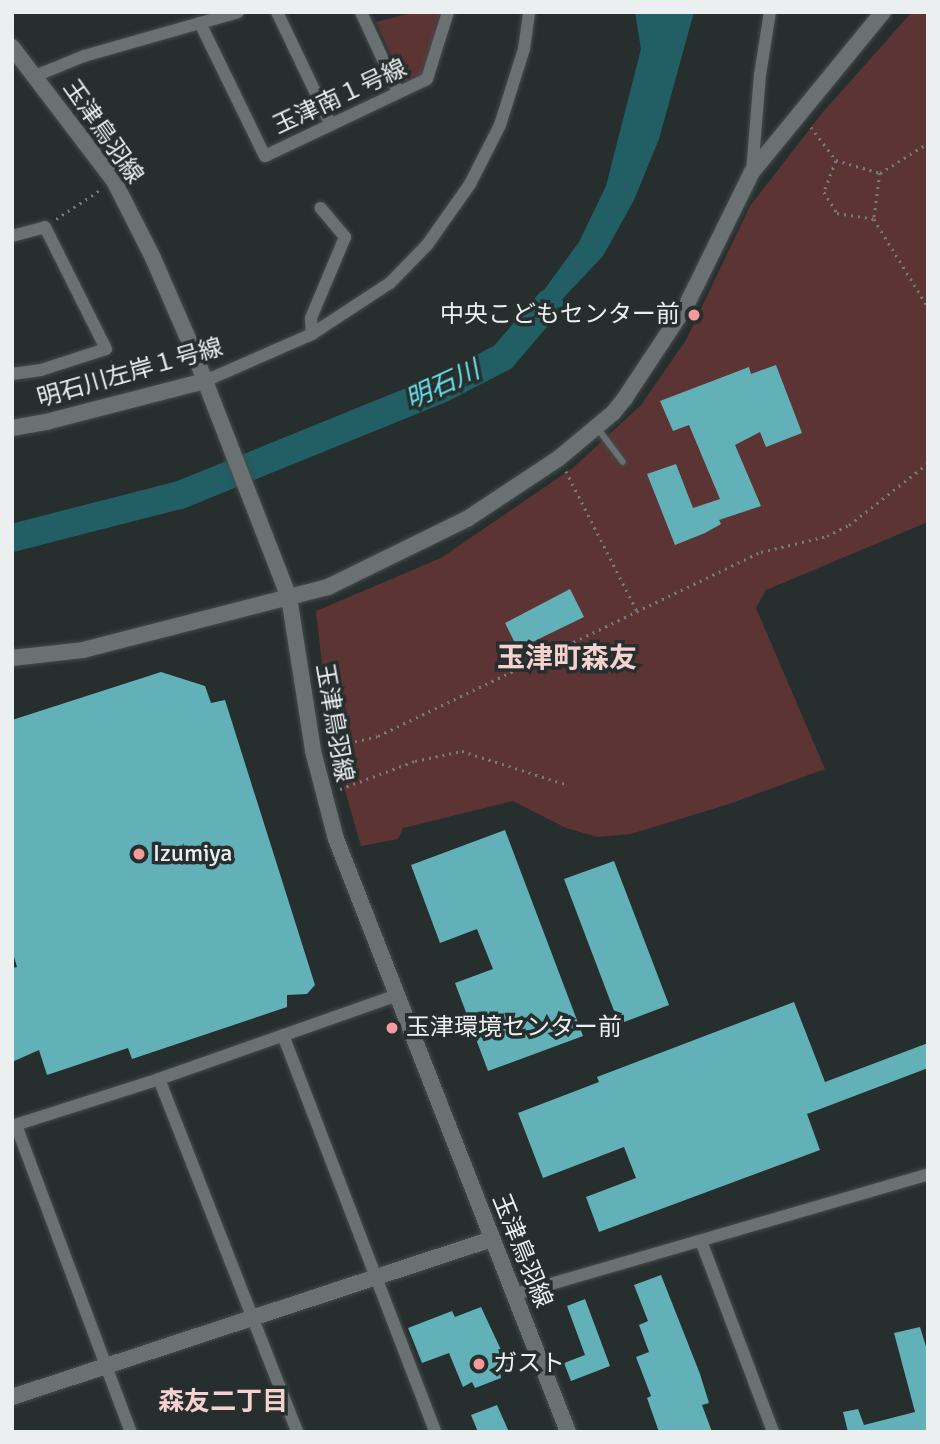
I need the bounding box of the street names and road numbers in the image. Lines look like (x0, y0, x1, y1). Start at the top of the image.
street label: 玉津南１号線 (269, 54, 411, 140)
street label: 玉津鳥羽線 (57, 75, 149, 189)
street label: 明石川左岸１号線 (34, 333, 226, 413)
street label: 玉津鳥羽線 (309, 661, 359, 785)
street label: 玉津鳥羽線 (486, 1190, 558, 1312)

